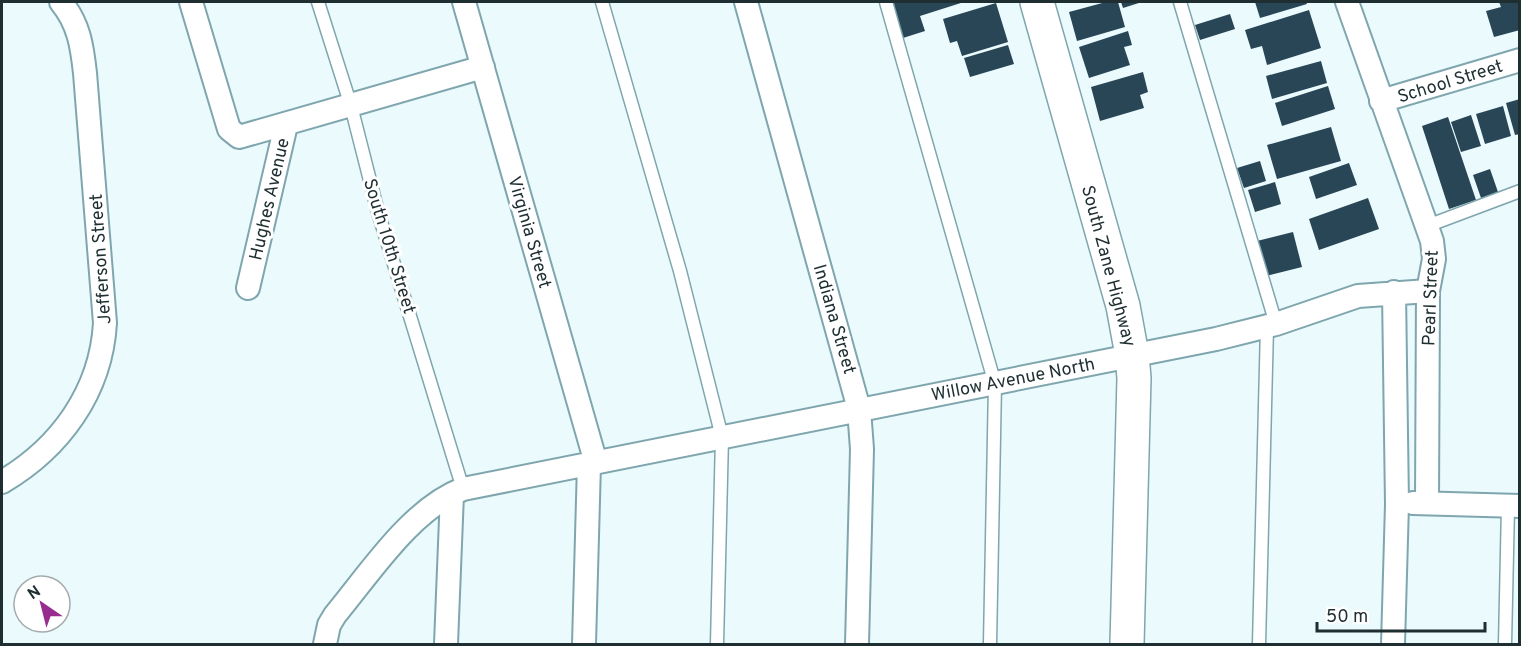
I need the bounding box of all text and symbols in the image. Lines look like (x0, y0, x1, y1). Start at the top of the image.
street label: School Street (1395, 56, 1506, 109)
street label: Hughes Avenue (245, 136, 296, 263)
street label: Virginia Street (502, 174, 556, 291)
street label: South 10th Street (357, 176, 420, 317)
street label: South Zane Highway (1075, 183, 1140, 350)
street label: Jefferson Street (85, 193, 118, 325)
street label: Pearl Street (1418, 250, 1445, 346)
street label: Indiana Street (807, 262, 860, 377)
street label: Willow Avenue North (929, 353, 1097, 408)
north arrow (12, 574, 72, 634)
text: N (24, 582, 45, 605)
scale bar (1317, 595, 1485, 633)
text: 50 m (1326, 606, 1368, 629)

